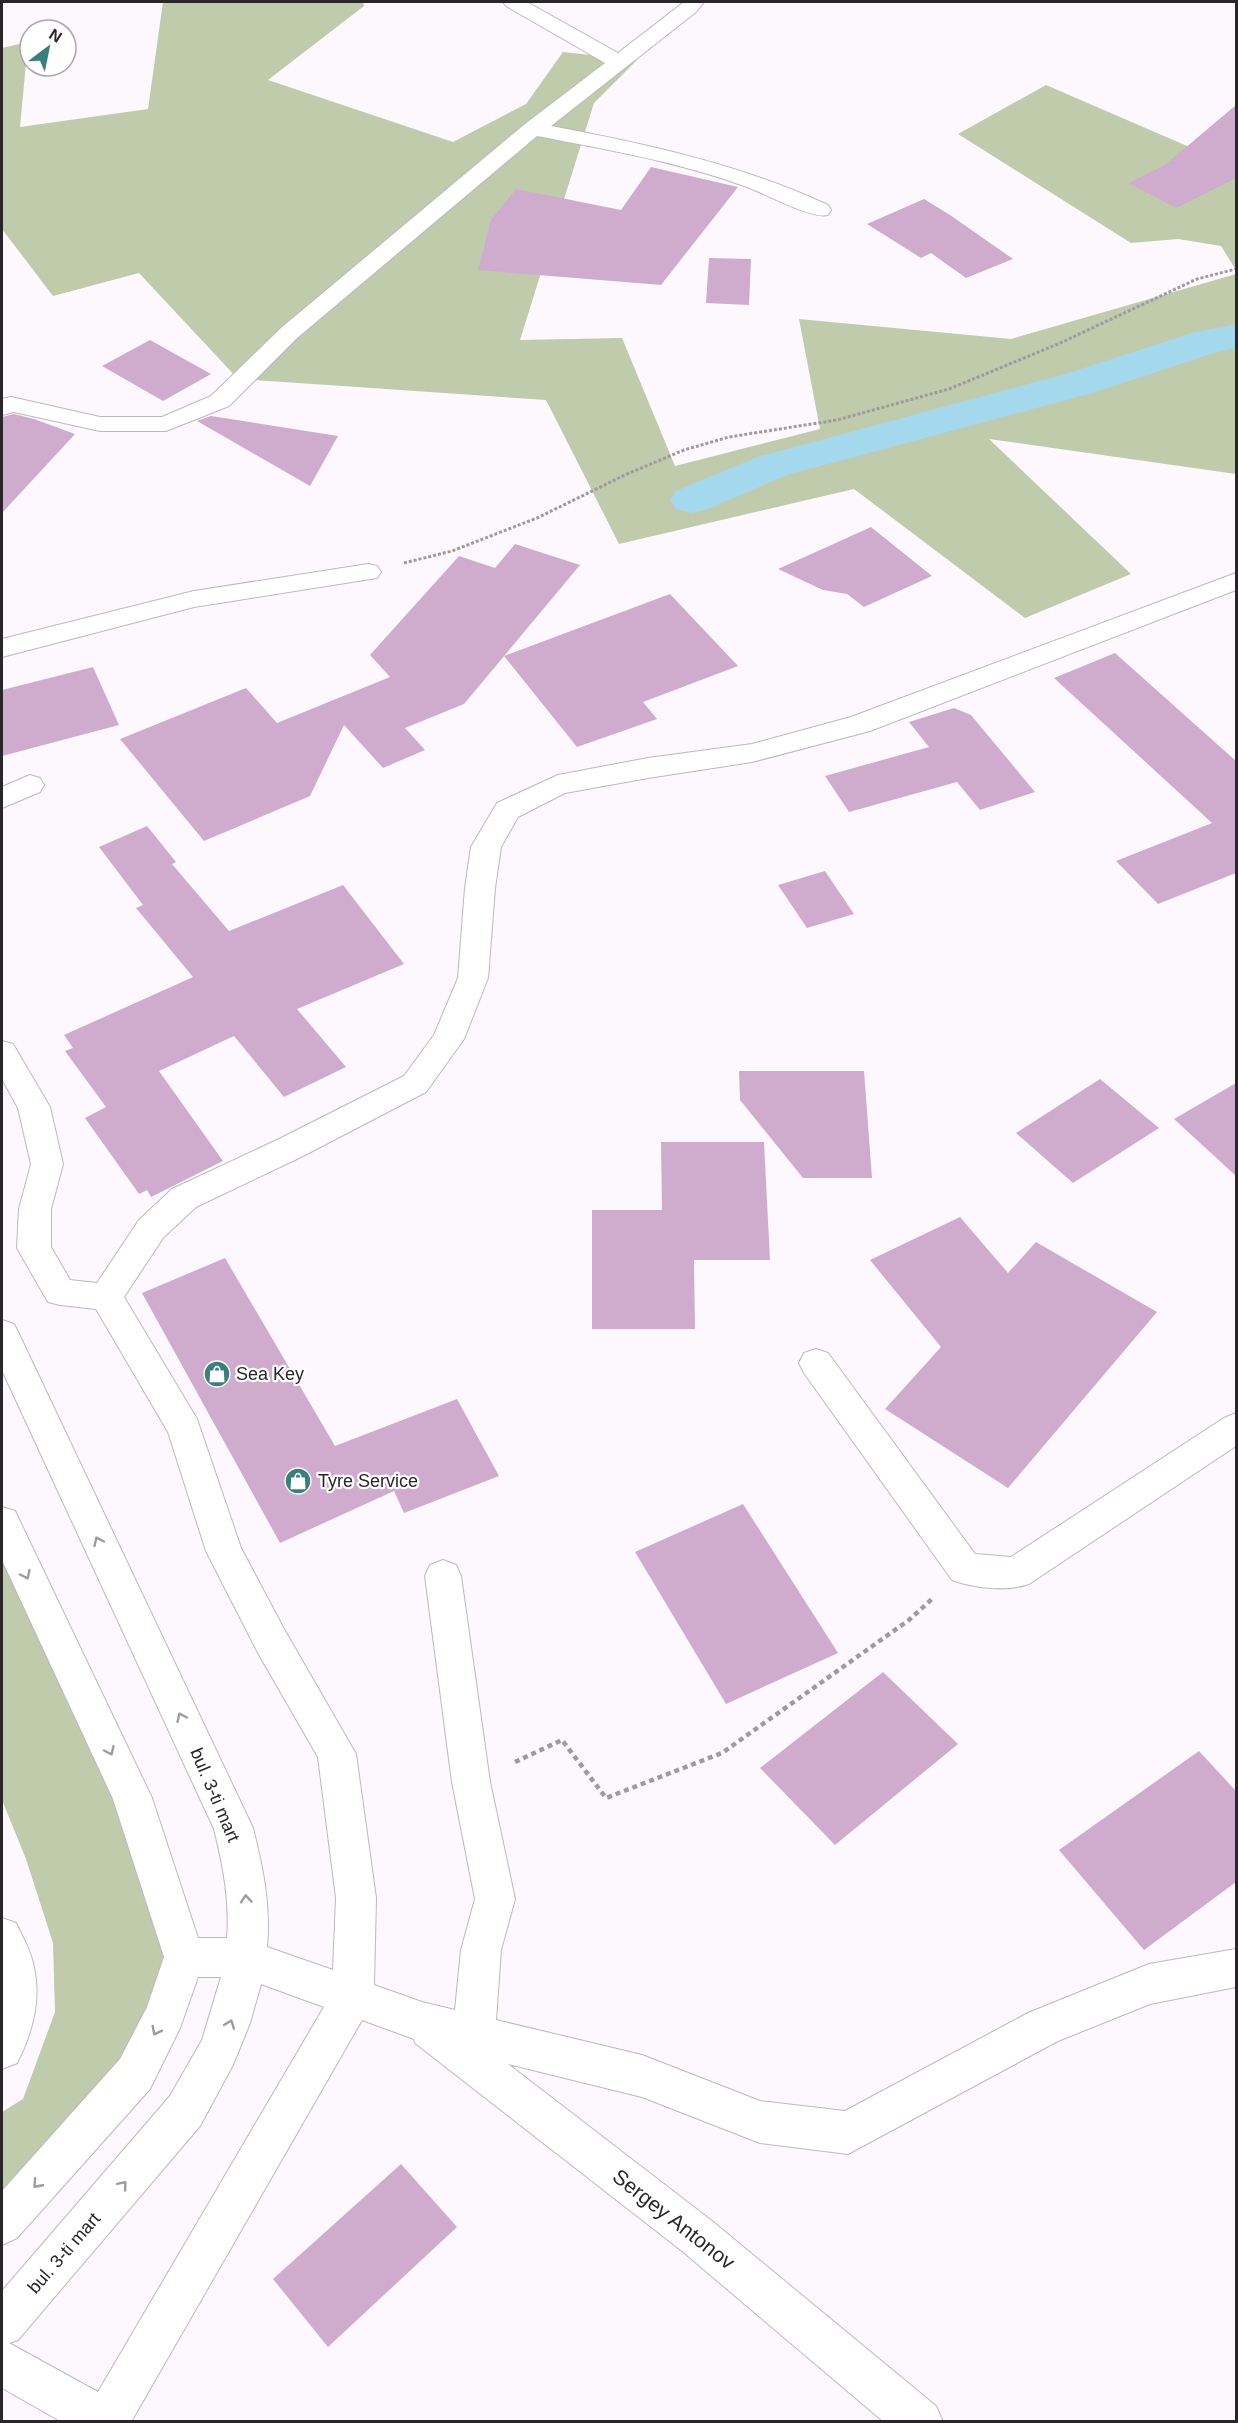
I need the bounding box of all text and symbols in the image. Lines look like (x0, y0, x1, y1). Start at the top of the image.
north arrow (18, 18, 78, 78)
text: N (46, 25, 65, 46)
shop icon: Sea Key (202, 1359, 232, 1389)
place label: Sea Key (236, 1364, 304, 1384)
shop icon: Tyre Service (283, 1466, 313, 1496)
place label: Tyre Service (318, 1471, 418, 1491)
one-way arrow (94, 1536, 106, 1547)
one-way arrow (19, 1568, 31, 1579)
one-way arrow (176, 1713, 188, 1724)
one-way arrow (102, 1745, 114, 1756)
street label: bul. 3-ti mart (186, 1745, 244, 1845)
one-way arrow (240, 1895, 253, 1904)
one-way arrow (223, 2019, 236, 2030)
one-way arrow (152, 2025, 164, 2036)
street label: Sergey Antonov (608, 2164, 740, 2274)
one-way arrow (33, 2177, 44, 2187)
one-way arrow (116, 2181, 127, 2192)
street label: bul. 3-ti mart (24, 2209, 104, 2297)

